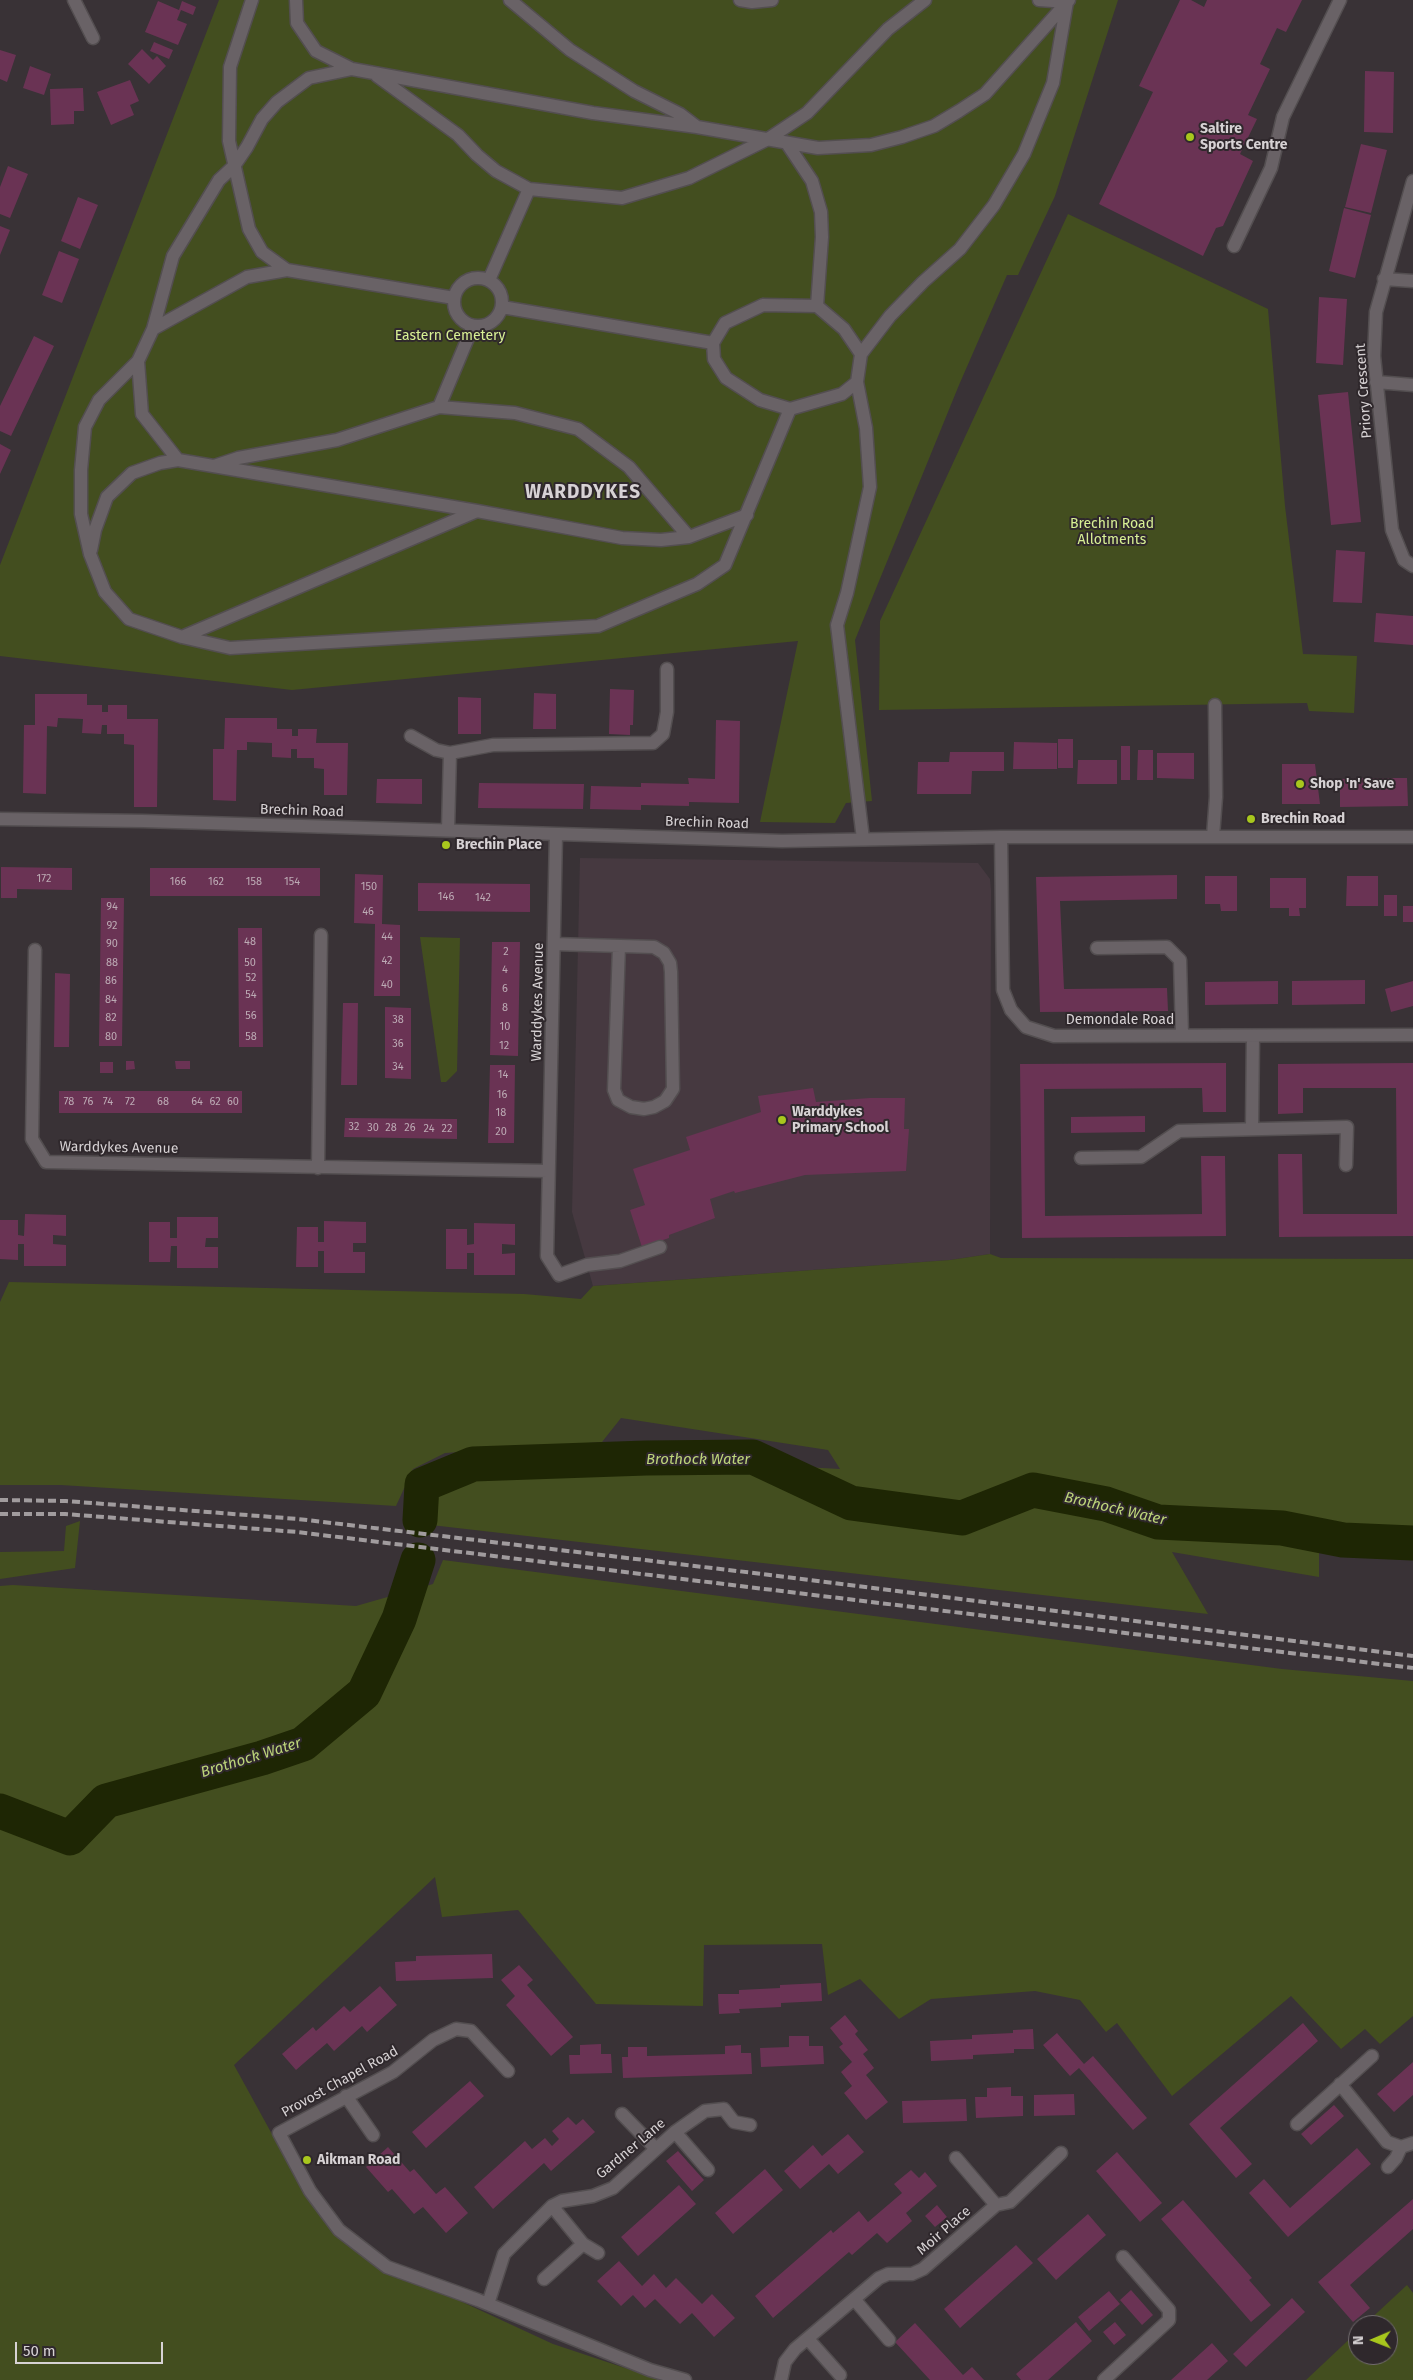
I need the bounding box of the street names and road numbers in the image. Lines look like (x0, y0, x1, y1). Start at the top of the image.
street label: Priory Crescent (1352, 343, 1376, 439)
street label: Brechin Road (260, 801, 344, 821)
street label: Brechin Road (665, 813, 749, 833)
street label: Warddykes Avenue (529, 942, 547, 1062)
street label: Demondale Road (1066, 1012, 1174, 1028)
street label: Warddykes Avenue (59, 1139, 179, 1157)
street label: Provost Chapel Road (279, 2043, 401, 2121)
street label: Gardner Lane (593, 2115, 669, 2183)
street label: Moir Place (914, 2203, 974, 2259)

